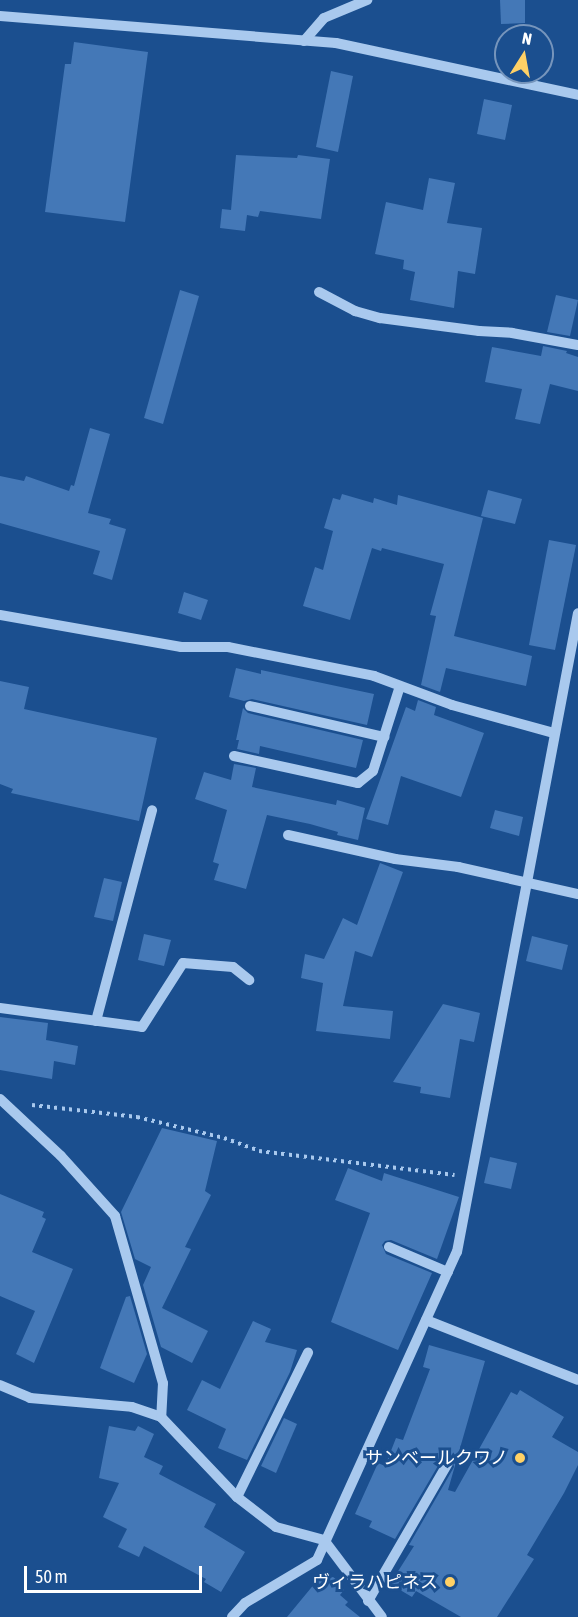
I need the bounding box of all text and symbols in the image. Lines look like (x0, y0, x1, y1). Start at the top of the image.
north arrow (494, 24, 554, 84)
text: N (521, 29, 533, 48)
place label: サンベールクワノ (364, 1447, 508, 1469)
marker: サンベールクワノ (513, 1451, 527, 1465)
scale bar (27, 1554, 206, 1592)
text: 50 m (35, 1566, 67, 1587)
place label: ヴィラハピネス (312, 1571, 438, 1593)
marker: ヴィラハピネス (443, 1575, 457, 1589)

